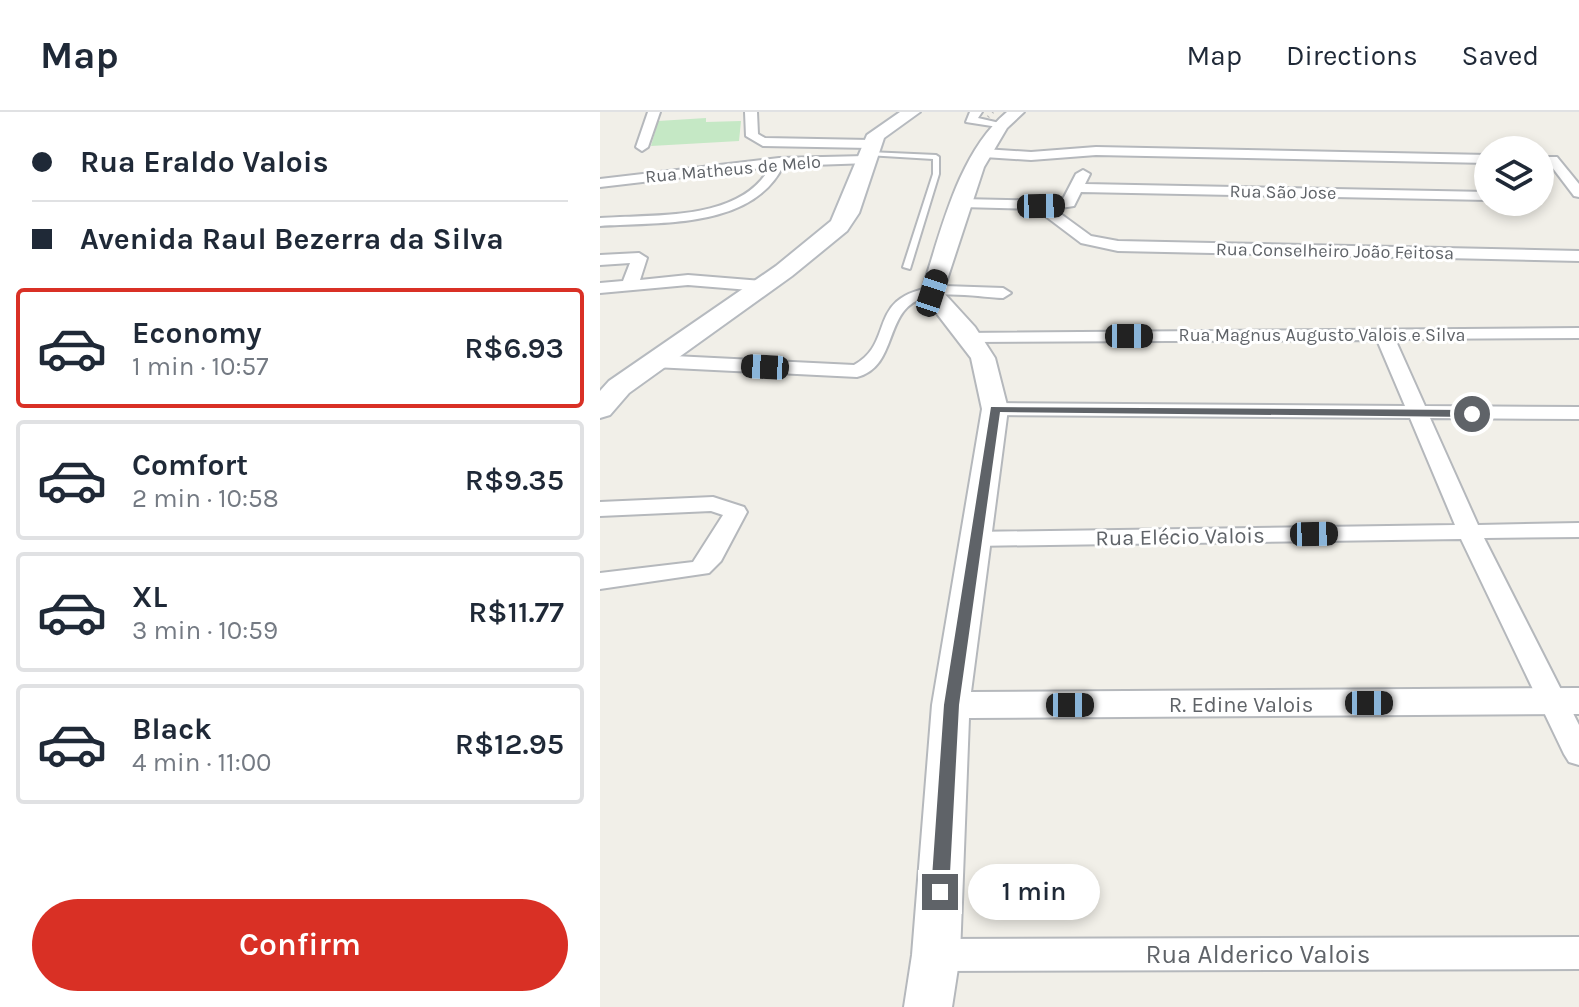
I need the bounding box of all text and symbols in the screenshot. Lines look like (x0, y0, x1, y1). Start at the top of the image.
text: Map (40, 33, 119, 78)
text: Map (1187, 39, 1242, 72)
text: Directions (1286, 39, 1418, 72)
text: Saved (1462, 39, 1539, 72)
map controls (1474, 136, 1554, 216)
button: layers (1474, 136, 1554, 216)
text: Rua Eraldo Valois (80, 144, 329, 180)
street label: Rua Matheus de Melo (644, 150, 822, 188)
street label: Rua São Jose (1229, 180, 1337, 204)
car (1017, 194, 1065, 218)
text: Avenida Raul Bezerra da Silva (80, 221, 504, 257)
street label: Rua Conselheiro João Feitosa (1216, 238, 1454, 264)
car (913, 266, 951, 320)
icon: car (36, 312, 108, 384)
text: Economy (132, 315, 262, 351)
car (1105, 324, 1153, 348)
street label: Rua Magnus Augusto Valois e Silva (1179, 324, 1465, 346)
text: R$6.93 (464, 330, 564, 366)
text: 1 min · 10:57 (132, 351, 268, 382)
car (740, 354, 790, 380)
route start (1454, 396, 1490, 432)
icon: car (36, 444, 108, 516)
text: Comfort (132, 447, 248, 483)
text: R$9.35 (465, 462, 564, 498)
text: 2 min · 10:58 (132, 483, 279, 514)
car (1290, 522, 1338, 546)
street label: Rua Elécio Valois (1095, 523, 1265, 551)
icon: car (36, 576, 108, 648)
text: XL (132, 579, 167, 615)
text: R$11.77 (468, 594, 564, 630)
text: 3 min · 10:59 (132, 615, 278, 646)
car (1345, 691, 1393, 715)
street label: R. Edine Valois (1169, 692, 1313, 718)
car (1046, 693, 1094, 717)
icon: car (36, 708, 108, 780)
text: Black (132, 711, 212, 747)
text: R$12.95 (455, 726, 564, 762)
text: 4 min · 11:00 (132, 747, 272, 778)
callout: 1 min (968, 864, 1100, 920)
route end (922, 874, 958, 910)
text: 1 min (1002, 876, 1066, 907)
button: Confirm (32, 899, 568, 991)
street label: Rua Alderico Valois (1145, 939, 1371, 970)

